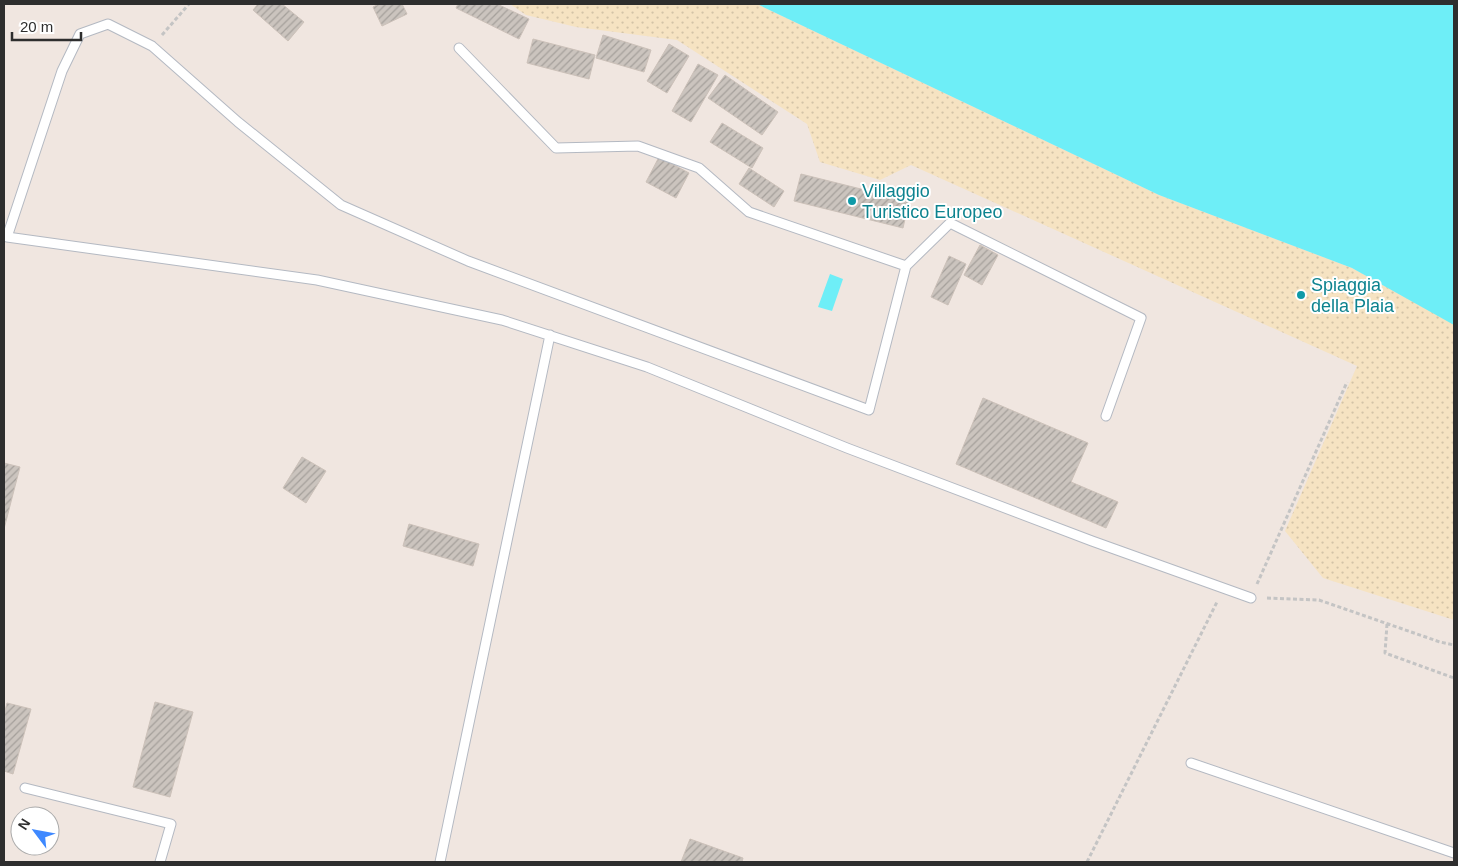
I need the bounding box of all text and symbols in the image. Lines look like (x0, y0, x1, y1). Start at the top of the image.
scale bar (12, 10, 81, 42)
text: 20 m (20, 18, 53, 35)
place label: Villaggio Turistico Europeo (862, 181, 1002, 222)
marker: Villaggio Turistico Europeo (846, 195, 858, 207)
place label: Spiaggia della Plaia (1311, 275, 1395, 316)
marker: Spiaggia della Plaia (1295, 289, 1307, 301)
north arrow (10, 806, 60, 856)
text: N (15, 816, 33, 833)

